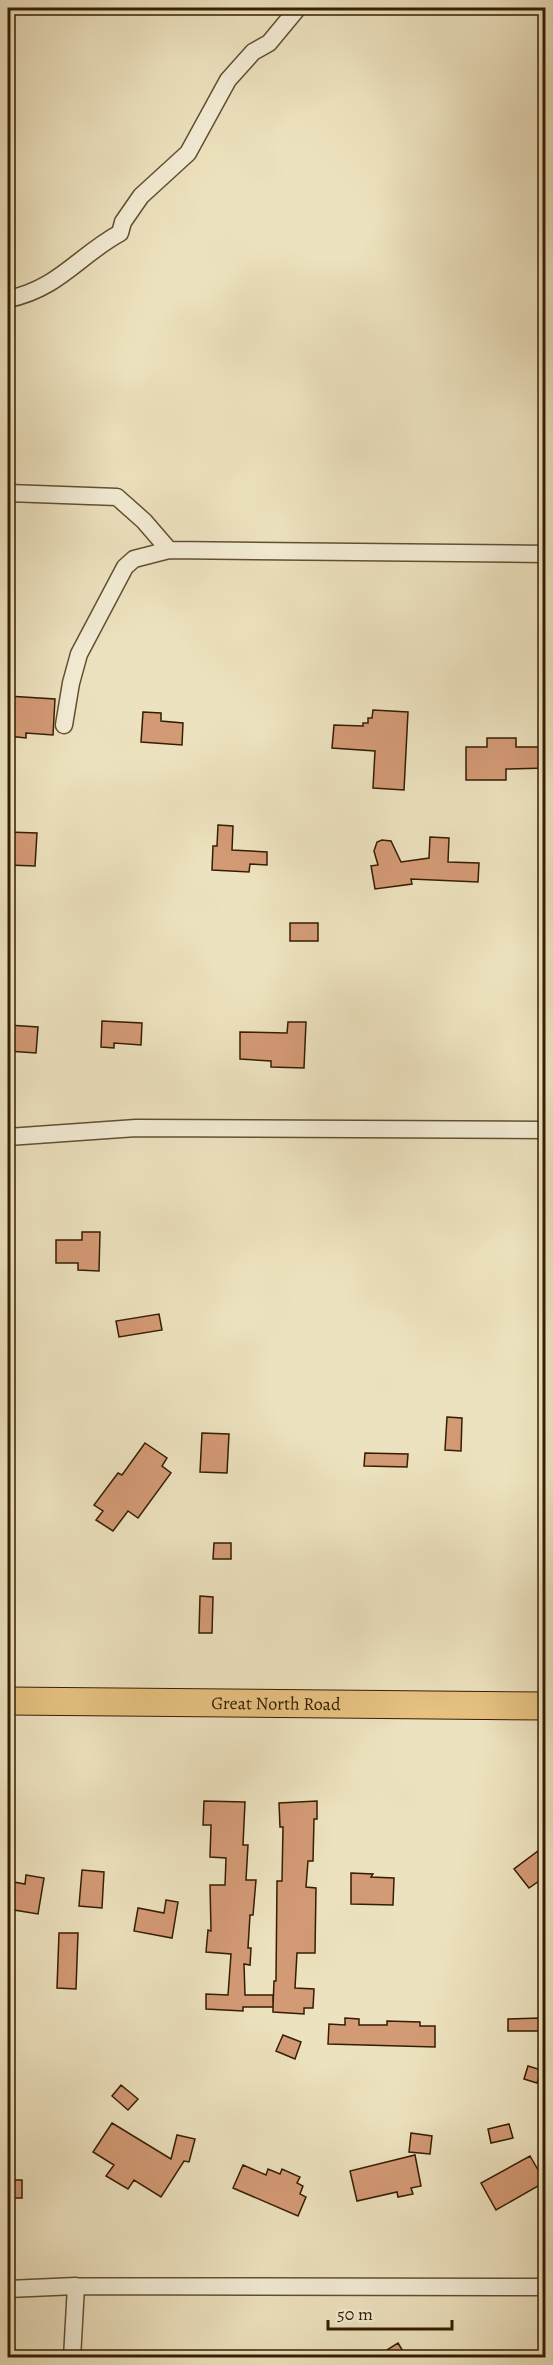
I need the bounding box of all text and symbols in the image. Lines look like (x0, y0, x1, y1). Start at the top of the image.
street label: Great North Road (211, 1691, 341, 1716)
scale bar (328, 2293, 452, 2331)
text: 50 m (337, 2302, 373, 2326)

